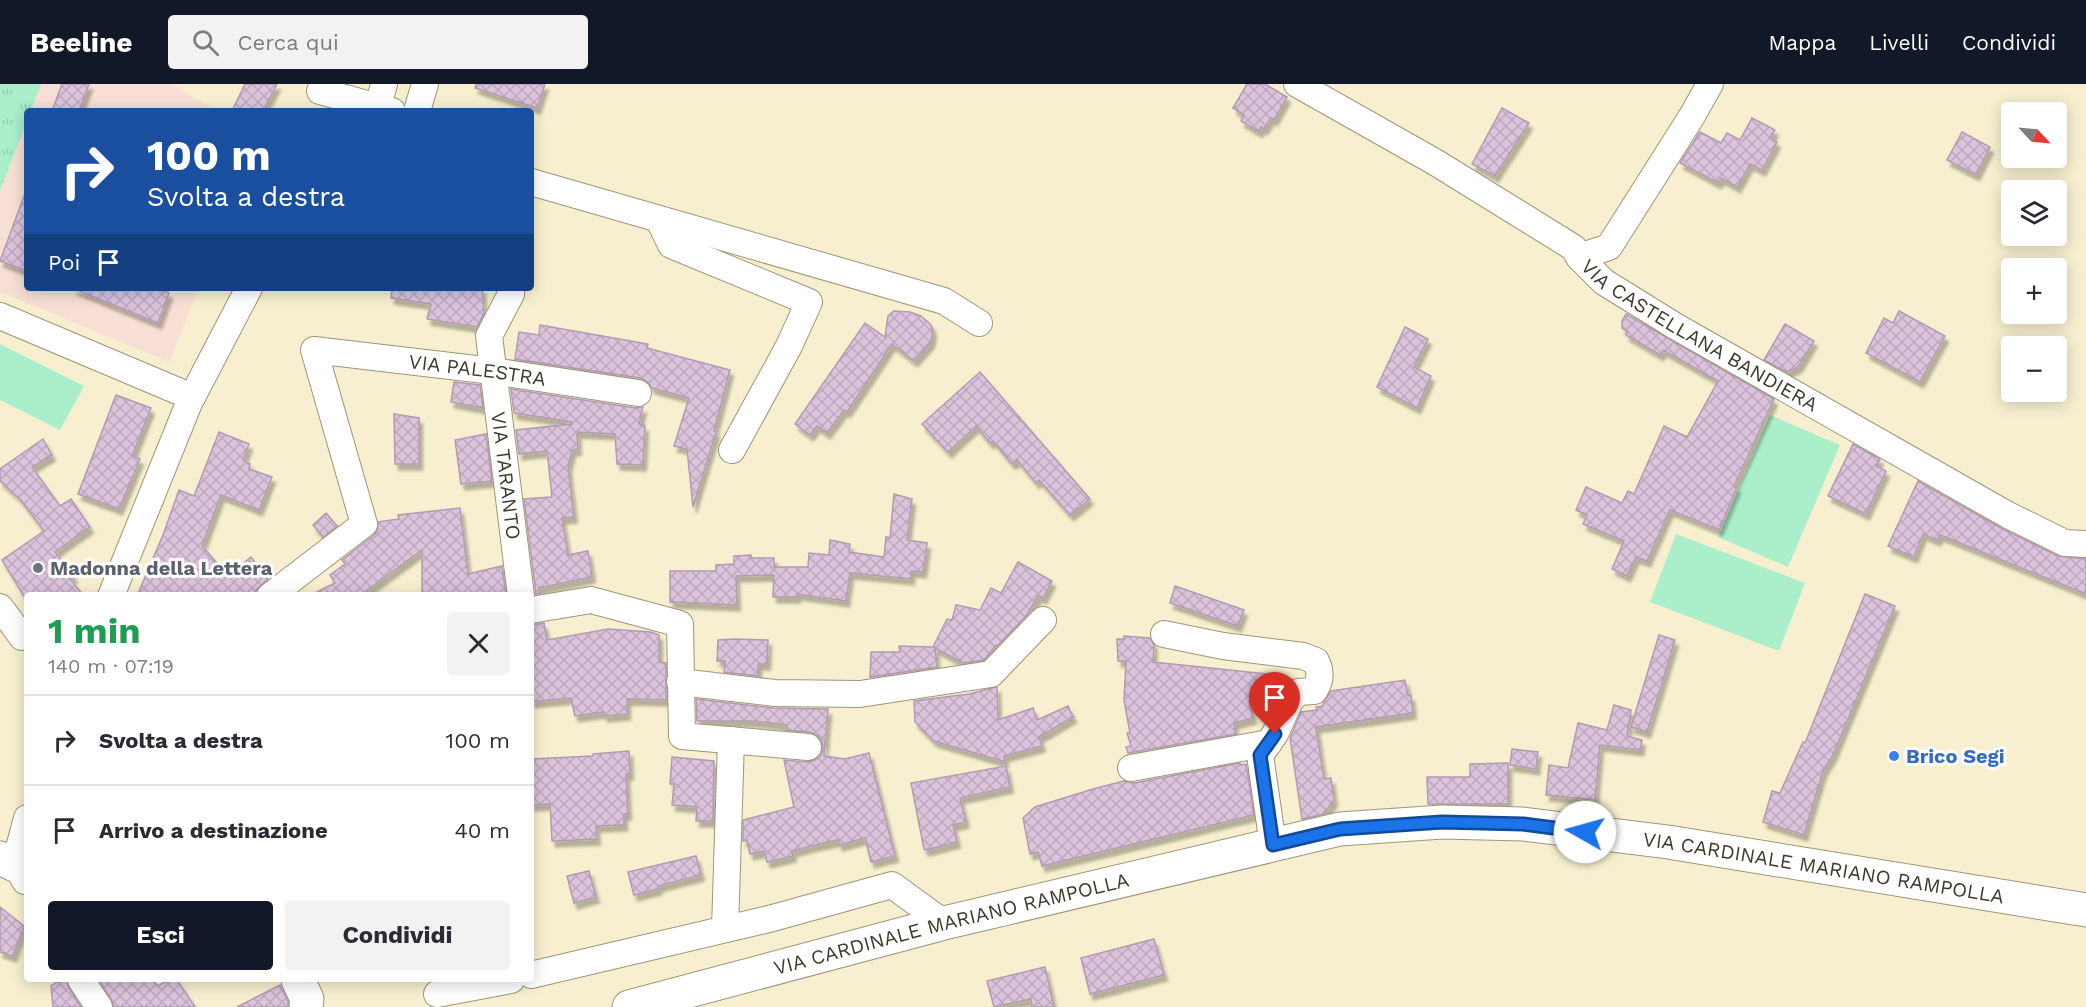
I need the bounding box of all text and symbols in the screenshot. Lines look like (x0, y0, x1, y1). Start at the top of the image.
search box (168, 15, 588, 69)
text: Beeline (30, 26, 132, 59)
icon: search (189, 26, 222, 59)
text: Cerca qui (237, 30, 339, 55)
text: Mappa (1768, 30, 1836, 55)
text: Livelli (1869, 30, 1929, 55)
text: Condividi (1962, 30, 2056, 55)
north arrow (2001, 102, 2067, 168)
map controls (2001, 102, 2067, 402)
text: 100 m (147, 131, 271, 180)
icon: right (48, 132, 126, 210)
button: layers (2001, 180, 2067, 246)
text: Svolta a destra (147, 181, 345, 213)
icon: arrive (92, 246, 125, 279)
text: Poi (48, 250, 80, 275)
street label: VIA CASTELLANA BANDIERA (1576, 254, 1822, 417)
button: + (2001, 258, 2067, 324)
button: − (2001, 336, 2067, 402)
street label: VIA PALESTRA (407, 349, 548, 391)
street label: VIA TARANTO (486, 410, 526, 541)
place label: Madonna della Lettera (50, 556, 273, 580)
marker: Madonna della Lettera (31, 561, 45, 575)
text: 1 min (48, 610, 140, 652)
button: close (447, 612, 510, 675)
text: 140 m · 07:19 (48, 654, 174, 678)
pin (1249, 672, 1300, 734)
icon: arrive (1258, 681, 1291, 714)
icon: right (48, 724, 81, 757)
text: Svolta a destra (99, 728, 263, 753)
text: 100 m (446, 728, 510, 753)
place label: Brico Segi (1906, 744, 2005, 768)
marker: Brico Segi (1887, 749, 1901, 763)
position arrow (1553, 800, 1617, 864)
icon: arrive (48, 814, 81, 847)
text: Arrivo a destinazione (99, 818, 328, 843)
text: 40 m (454, 818, 510, 843)
street label: VIA CARDINALE MARIANO RAMPOLLA (1642, 827, 2006, 908)
street label: VIA CARDINALE MARIANO RAMPOLLA (771, 868, 1131, 980)
button: Esci (48, 901, 273, 970)
button: Condividi (285, 901, 510, 970)

